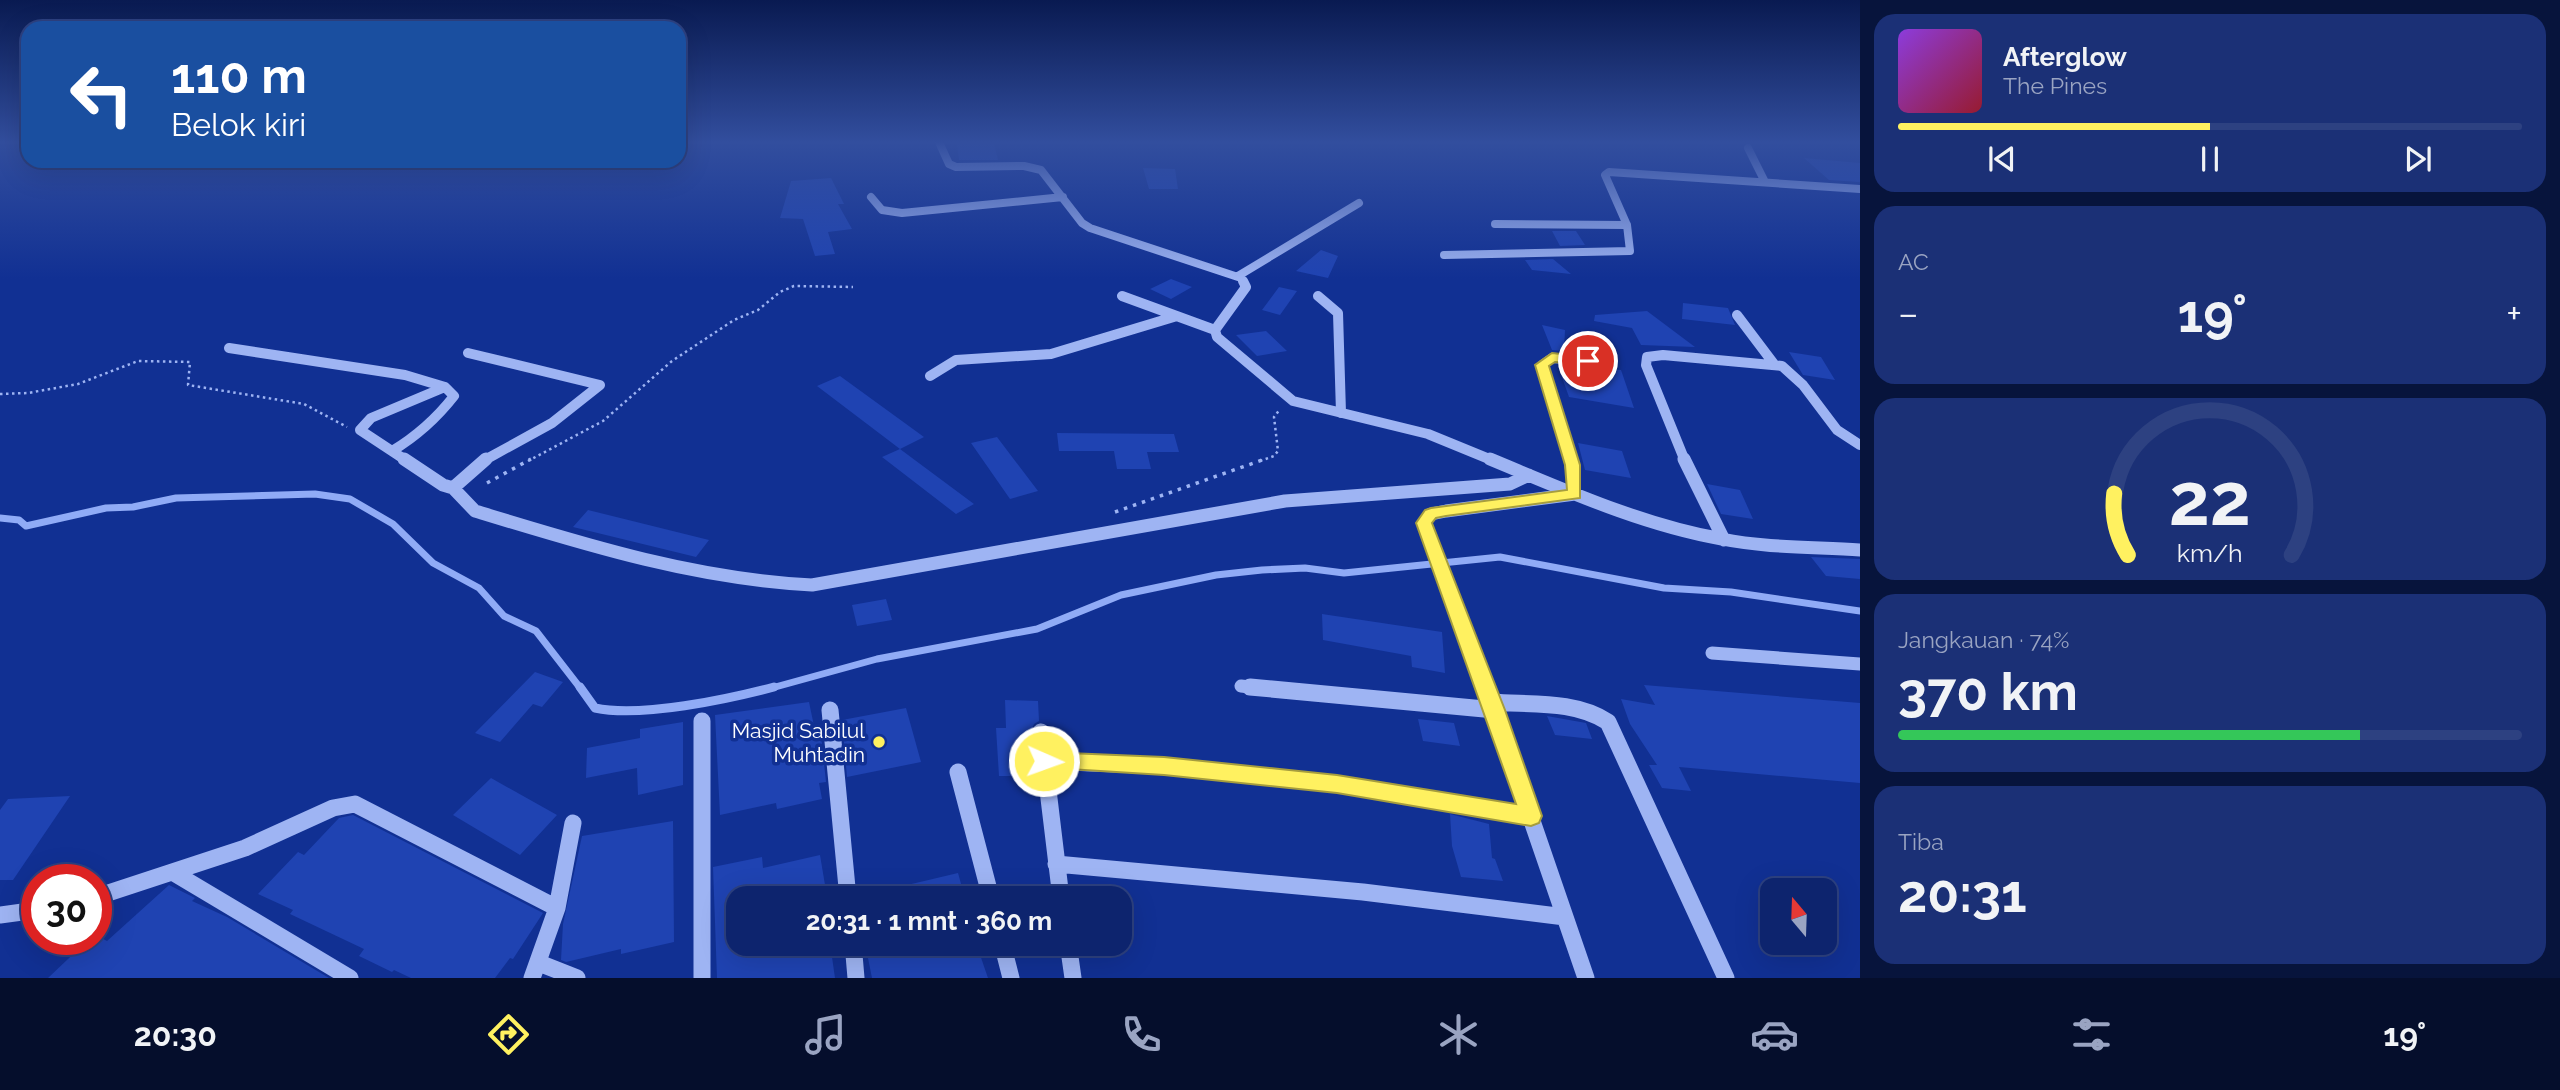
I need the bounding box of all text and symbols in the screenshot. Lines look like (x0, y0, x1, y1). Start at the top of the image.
text: Afterglow (2003, 42, 2127, 72)
text: 110 m (171, 47, 307, 104)
icon: left (56, 49, 147, 140)
text: The Pines (2003, 72, 2107, 99)
text: Belok kiri (171, 106, 306, 143)
icon: previous (1983, 140, 2021, 178)
icon: pause (2191, 140, 2229, 178)
icon: next (2399, 140, 2437, 178)
text: AC (1898, 248, 1929, 275)
text: 19° (2178, 283, 2247, 344)
text: − (1898, 291, 1918, 336)
text: + (2506, 291, 2522, 336)
pin (1558, 331, 1618, 391)
icon: arrive (1569, 342, 1607, 380)
text: 22 (2169, 457, 2251, 542)
text: km/h (2177, 538, 2243, 568)
text: Jangkauan · 74% (1898, 626, 2070, 653)
text: 370 km (1898, 661, 2078, 722)
place label: Masjid Sabilul Muhtadin (732, 718, 865, 767)
position arrow (1007, 724, 1081, 798)
marker: Masjid Sabilul Muhtadin (871, 734, 887, 750)
text: Tiba (1898, 828, 1944, 855)
text: 20:31 (1898, 863, 2027, 924)
speed limit sign: 30 (21, 864, 112, 955)
north arrow (1760, 878, 1838, 956)
map controls (1760, 878, 1837, 955)
text: 20:31 · 1 mnt · 360 m (806, 906, 1052, 936)
icon: directions (484, 1010, 533, 1059)
icon: music (801, 1010, 850, 1059)
icon: phone (1117, 1010, 1166, 1059)
icon: climate (1434, 1010, 1483, 1059)
icon: car (1750, 1010, 1799, 1059)
icon: filters (2067, 1010, 2116, 1059)
text: 20:30 (134, 1016, 217, 1053)
text: 19° (2383, 1016, 2426, 1053)

